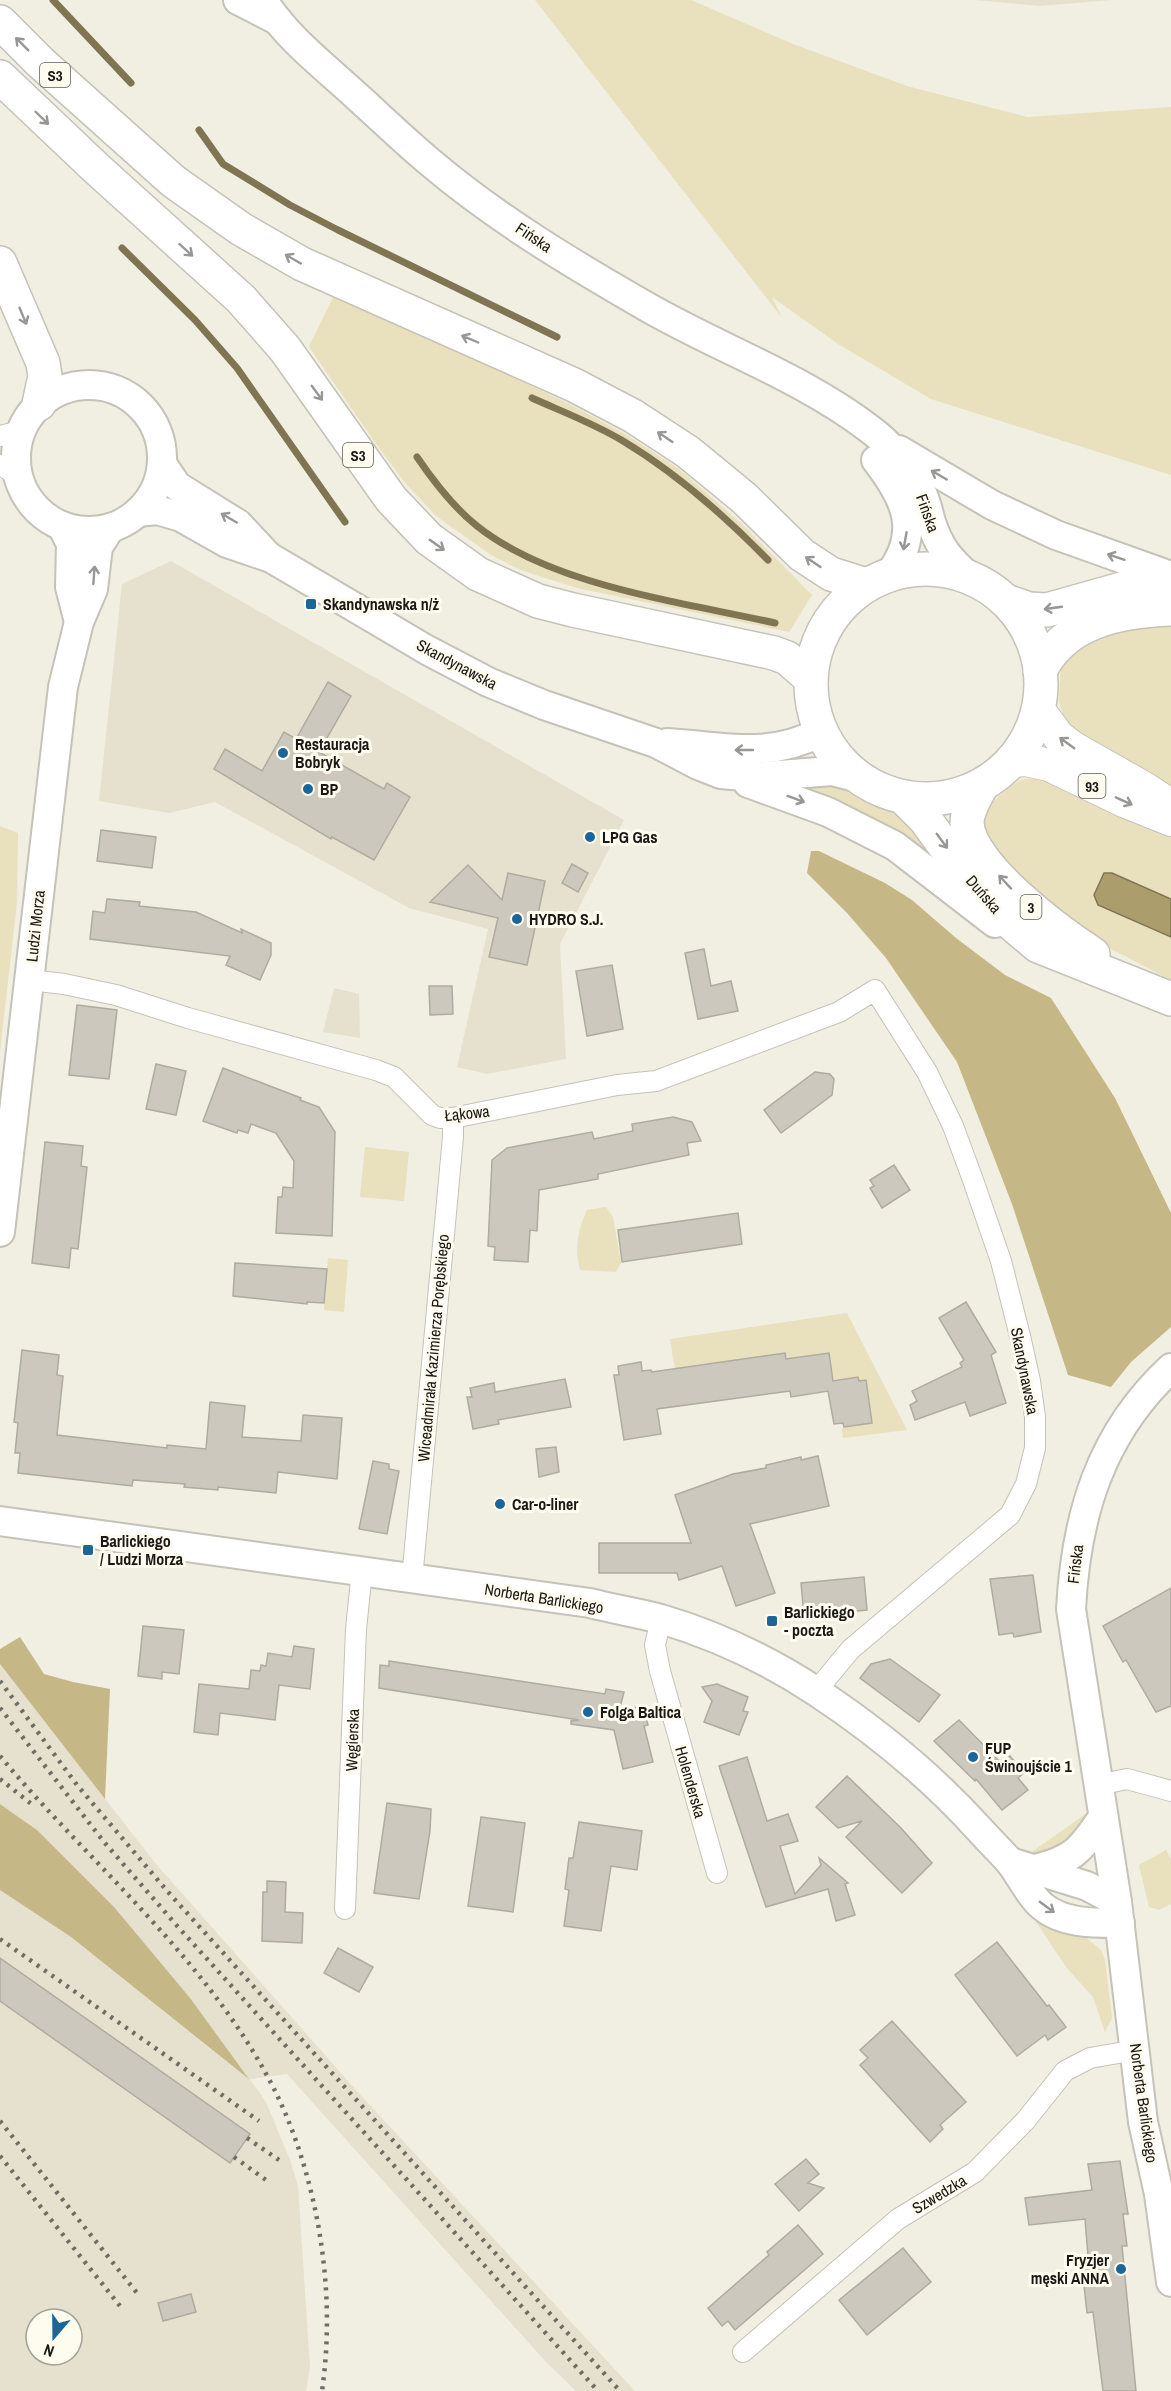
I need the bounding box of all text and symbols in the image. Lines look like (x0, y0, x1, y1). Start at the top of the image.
one-way arrow (15, 36, 29, 51)
road number: S3 (40, 63, 70, 87)
one-way arrow (35, 110, 50, 125)
street label: Fińska (512, 217, 557, 258)
one-way arrow (178, 243, 193, 257)
one-way arrow (284, 252, 301, 264)
one-way arrow (18, 307, 29, 325)
one-way arrow (461, 333, 480, 344)
one-way arrow (311, 385, 323, 401)
one-way arrow (657, 431, 673, 443)
road number: S3 (343, 443, 373, 467)
one-way arrow (931, 469, 949, 480)
street label: Fińska (911, 491, 945, 536)
one-way arrow (220, 512, 237, 524)
one-way arrow (899, 531, 910, 550)
one-way arrow (429, 539, 445, 551)
one-way arrow (1107, 551, 1126, 562)
one-way arrow (806, 556, 822, 568)
one-way arrow (89, 565, 100, 585)
place label: Skandynawska n/ż (323, 593, 439, 615)
marker: Skandynawska n/ż (304, 597, 318, 611)
one-way arrow (1043, 603, 1063, 614)
street label: Skandynawska (413, 634, 502, 695)
place label: Restauracja Bobryk (295, 733, 370, 773)
one-way arrow (1060, 737, 1076, 749)
one-way arrow (735, 744, 755, 756)
marker: Restauracja Bobryk (276, 746, 290, 760)
road number: 93 (1078, 774, 1106, 798)
place label: BP (320, 778, 338, 800)
marker: BP (301, 782, 315, 796)
one-way arrow (786, 794, 805, 805)
one-way arrow (1114, 795, 1132, 807)
place label: LPG Gas (602, 826, 657, 848)
marker: LPG Gas (583, 830, 597, 844)
one-way arrow (935, 832, 948, 848)
street label: Duńska (961, 870, 1007, 919)
one-way arrow (998, 875, 1012, 890)
street label: Ludzi Morza (20, 888, 50, 963)
road number: 3 (1020, 895, 1042, 919)
place label: HYDRO S.J. (529, 908, 603, 930)
marker: HYDRO S.J. (510, 912, 524, 926)
street label: Łąkowa (443, 1100, 491, 1126)
street label: Wiceadmirała Kazimierza Porębskiego (412, 1233, 454, 1463)
street label: Skandynawska (1006, 1326, 1044, 1417)
place label: Car-o-liner (512, 1493, 579, 1515)
marker: Car-o-liner (493, 1497, 507, 1511)
place label: Barlickiego / Ludzi Morza (100, 1530, 184, 1570)
street label: Fińska (1062, 1542, 1088, 1585)
marker: Barlickiego / Ludzi Morza (81, 1543, 95, 1557)
street label: Norberta Barlickiego (483, 1578, 605, 1618)
place label: Barlickiego - poczta (784, 1601, 855, 1641)
marker: Barlickiego - poczta (765, 1614, 779, 1628)
place label: Folga Baltica (600, 1701, 682, 1723)
marker: Folga Baltica (581, 1705, 595, 1719)
street label: Węgierska (340, 1708, 364, 1772)
place label: FUP Świnoujście 1 (985, 1737, 1072, 1777)
street label: Holenderska (670, 1744, 712, 1821)
marker: FUP Świnoujście 1 (966, 1750, 980, 1764)
one-way arrow (1038, 1901, 1054, 1913)
street label: Norberta Barlickiego (1125, 2042, 1163, 2164)
street label: Szwedzka (908, 2169, 971, 2219)
place label: Fryzjer męski ANNA (1031, 2249, 1110, 2289)
marker: Fryzjer męski ANNA (1114, 2262, 1128, 2276)
north arrow (24, 2307, 84, 2367)
text: N (41, 2339, 57, 2363)

